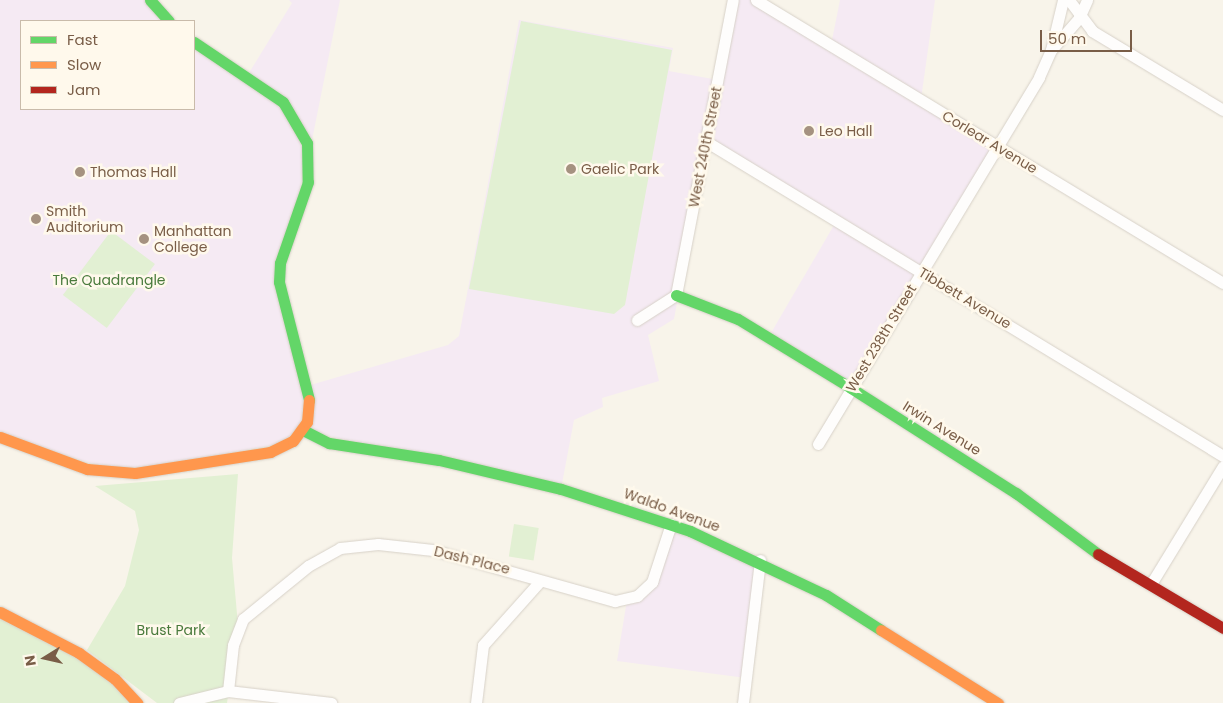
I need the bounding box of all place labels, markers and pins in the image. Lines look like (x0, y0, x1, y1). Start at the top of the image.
place label: Leo Hall (819, 123, 872, 139)
marker: Leo Hall (803, 125, 815, 137)
place label: Gaelic Park (581, 161, 659, 177)
marker: Gaelic Park (565, 163, 577, 175)
place label: Thomas Hall (90, 164, 176, 180)
marker: Thomas Hall (74, 166, 86, 178)
place label: Smith Auditorium (46, 203, 123, 236)
marker: Smith Auditorium (30, 213, 42, 225)
place label: Manhattan College (154, 223, 232, 256)
marker: Manhattan College (138, 233, 150, 245)

